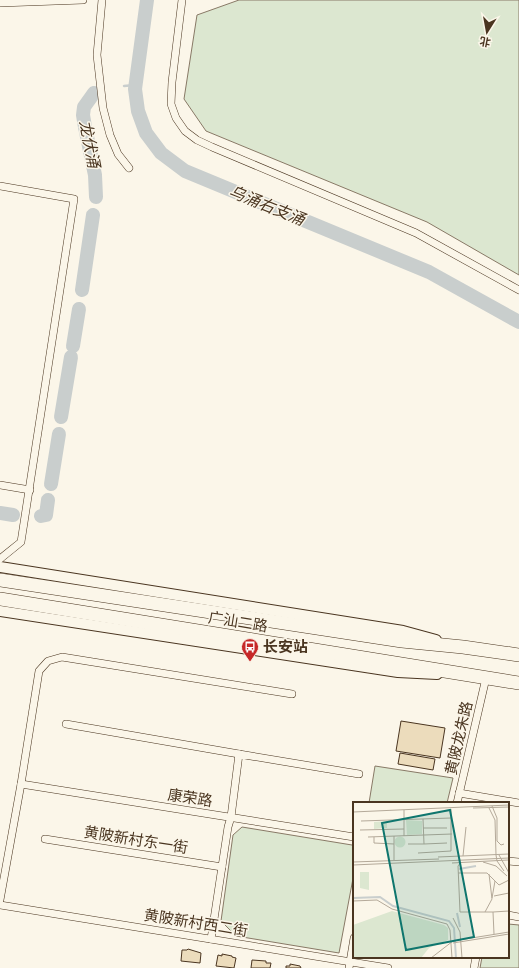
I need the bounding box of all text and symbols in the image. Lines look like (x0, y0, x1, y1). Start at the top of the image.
north arrow (467, 12, 507, 52)
text: 北 (479, 34, 492, 49)
water label: 龙伏涌 (76, 119, 104, 171)
water label: 乌涌右支涌 (226, 182, 309, 230)
street label: 广汕二路 (207, 608, 269, 636)
bus stop icon: 长安站 (240, 637, 260, 662)
place label: 长安站 (263, 638, 308, 656)
street label: 黄陂龙朱路 (442, 699, 476, 777)
street label: 康荣路 (166, 786, 214, 810)
inset map (353, 802, 509, 958)
street label: 黄陂新村东一街 (83, 823, 189, 857)
street label: 黄陂新村西二街 (143, 906, 249, 940)

